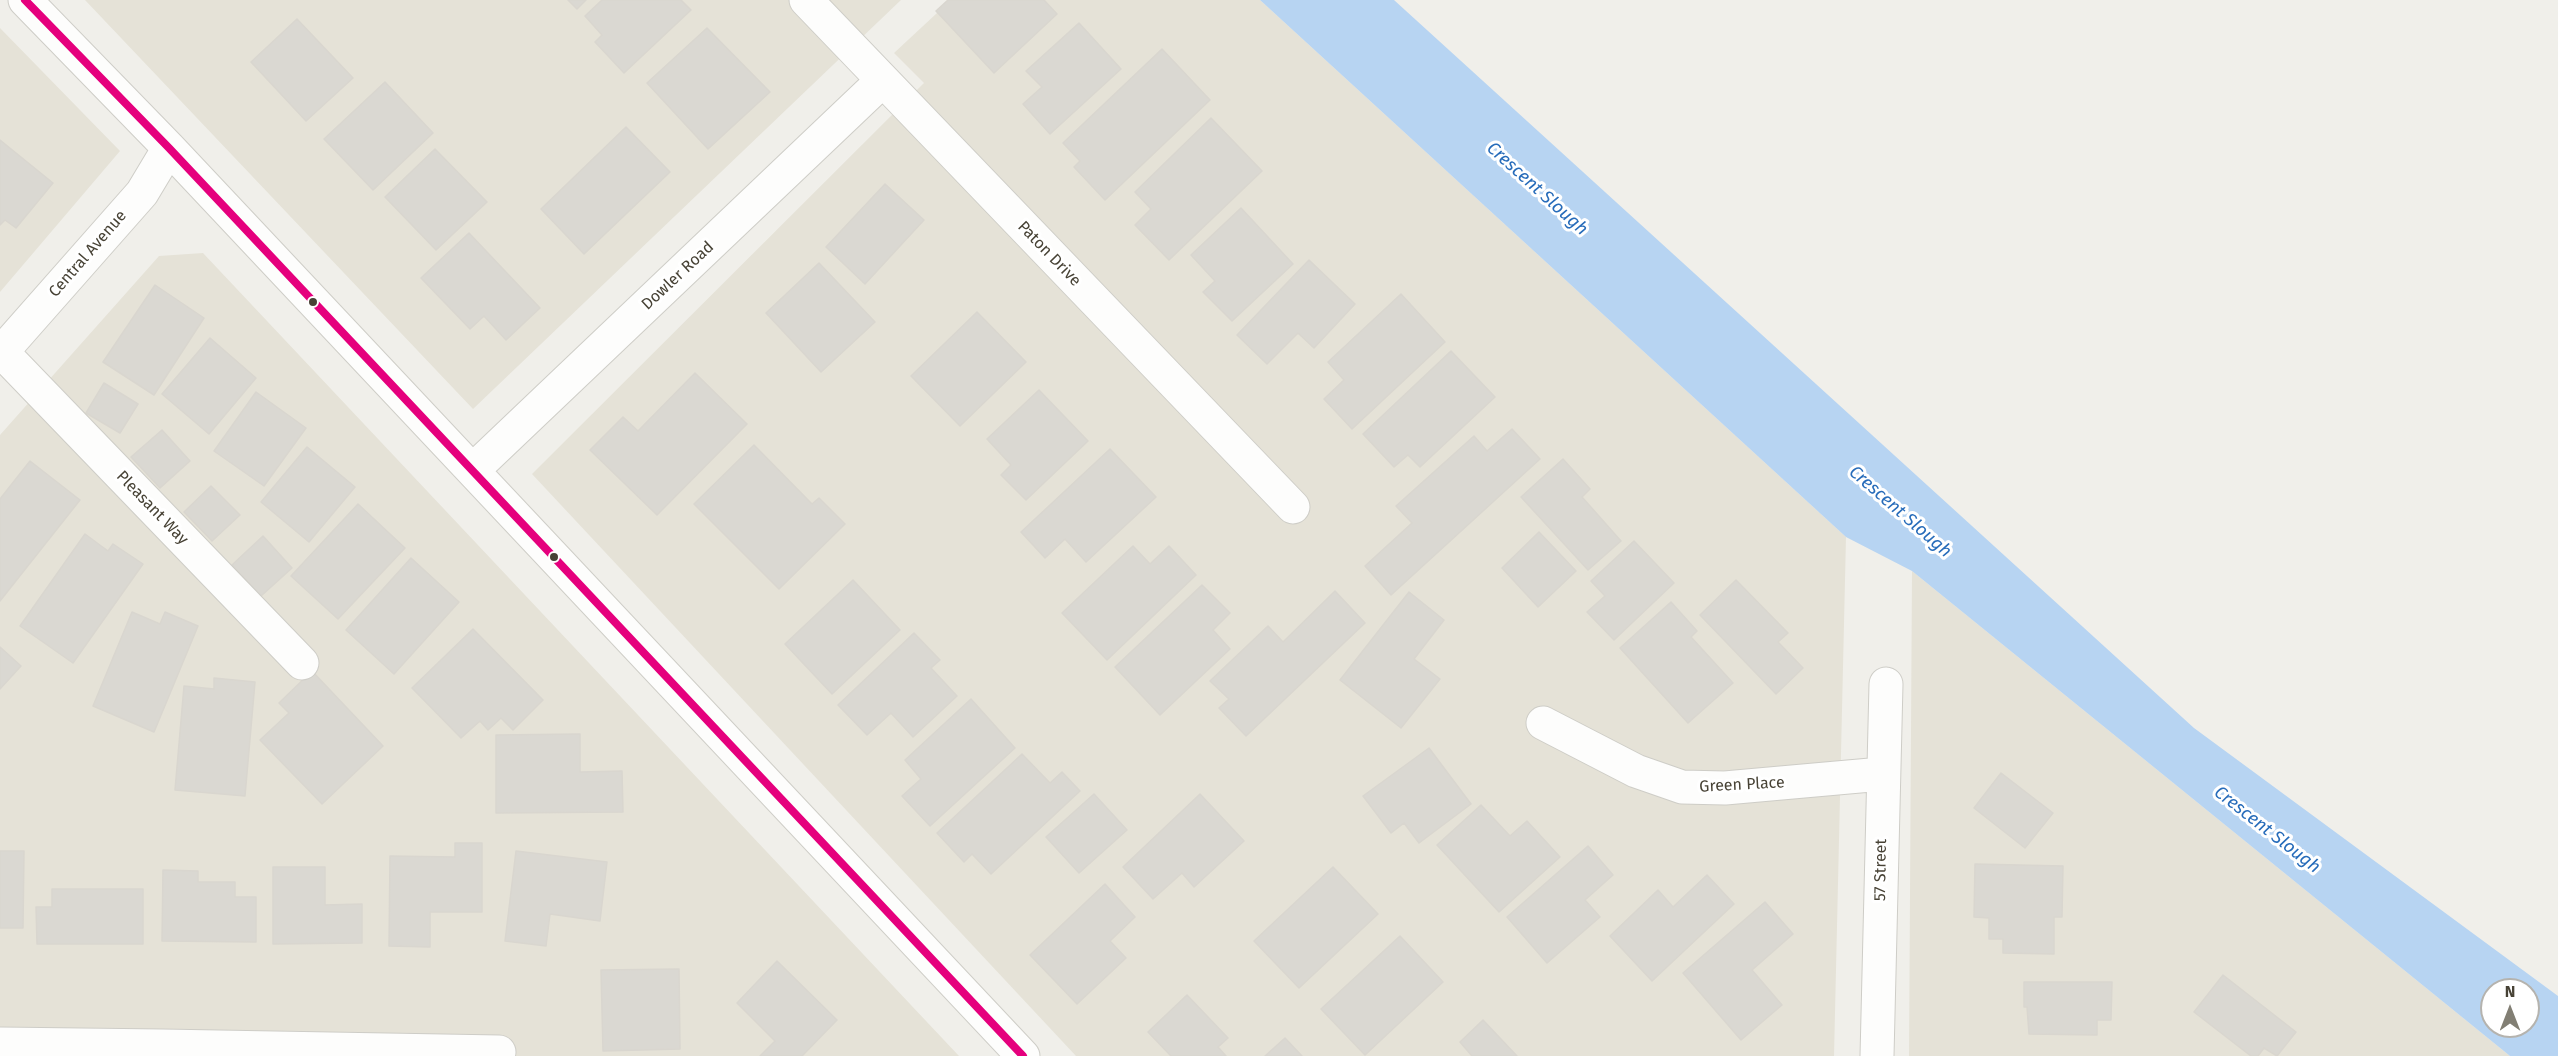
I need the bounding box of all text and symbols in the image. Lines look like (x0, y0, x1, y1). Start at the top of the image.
water label: Crescent Slough (1482, 138, 1592, 240)
street label: Central Avenue (45, 207, 131, 301)
street label: Paton Drive (1013, 217, 1085, 291)
street label: Dowler Road (638, 238, 718, 314)
unlabelled marker (307, 296, 319, 308)
water label: Crescent Slough (1844, 462, 1956, 562)
street label: Pleasant Way (112, 467, 192, 549)
unlabelled marker (548, 551, 560, 563)
street label: Green Place (1699, 773, 1785, 797)
water label: Crescent Slough (2210, 782, 2324, 878)
street label: 57 Street (1871, 839, 1891, 901)
north arrow (2480, 978, 2540, 1038)
text: N (2505, 982, 2515, 1001)

